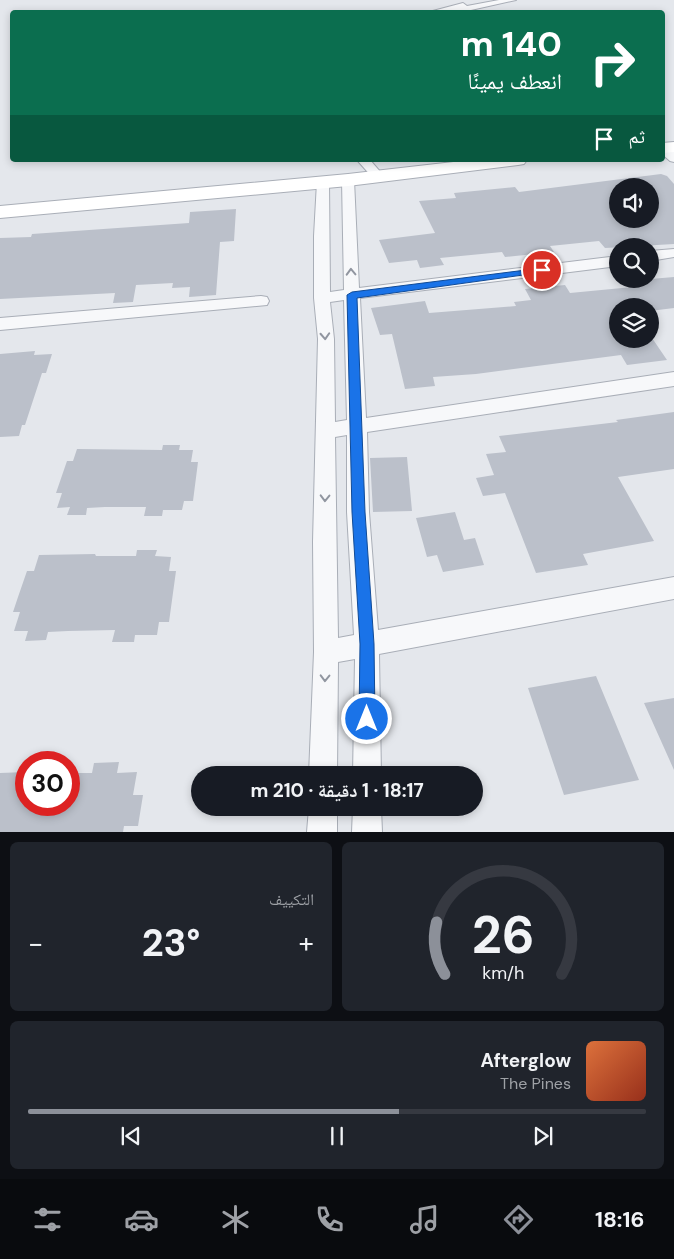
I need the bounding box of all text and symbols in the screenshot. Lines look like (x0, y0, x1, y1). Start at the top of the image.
text: 140 m (461, 21, 562, 67)
icon: right (580, 30, 645, 95)
text: انعطف يمينًا (467, 67, 562, 96)
text: ثم (628, 124, 645, 149)
icon: arrive (590, 125, 618, 153)
map controls (609, 178, 659, 348)
button: sound (609, 178, 659, 228)
button: search (609, 238, 659, 288)
pin (521, 249, 563, 291)
icon: arrive (528, 256, 556, 284)
one-way arrow (346, 267, 357, 275)
button: layers (609, 298, 659, 348)
one-way arrow (320, 332, 331, 340)
one-way arrow (319, 494, 330, 502)
one-way arrow (320, 674, 330, 682)
position arrow (340, 692, 392, 744)
speed limit sign: 30 (15, 751, 80, 816)
text: 18:17 · 1 دقيقة · 210 m (250, 778, 424, 803)
text: التكييف (269, 889, 314, 910)
text: 26 (472, 901, 534, 969)
text: 23° (142, 918, 200, 968)
text: − (28, 925, 43, 962)
text: + (299, 925, 314, 962)
text: km/h (482, 961, 524, 985)
text: Afterglow (480, 1048, 571, 1073)
text: The Pines (500, 1073, 571, 1094)
icon: previous (117, 1122, 145, 1150)
icon: pause (323, 1122, 351, 1150)
icon: next (529, 1122, 557, 1150)
icon: filters (30, 1202, 65, 1237)
icon: car (124, 1202, 159, 1237)
icon: climate (218, 1202, 253, 1237)
icon: phone (312, 1202, 347, 1237)
icon: music (407, 1202, 442, 1237)
icon: directions (501, 1202, 536, 1237)
text: 18:16 (595, 1205, 644, 1234)

